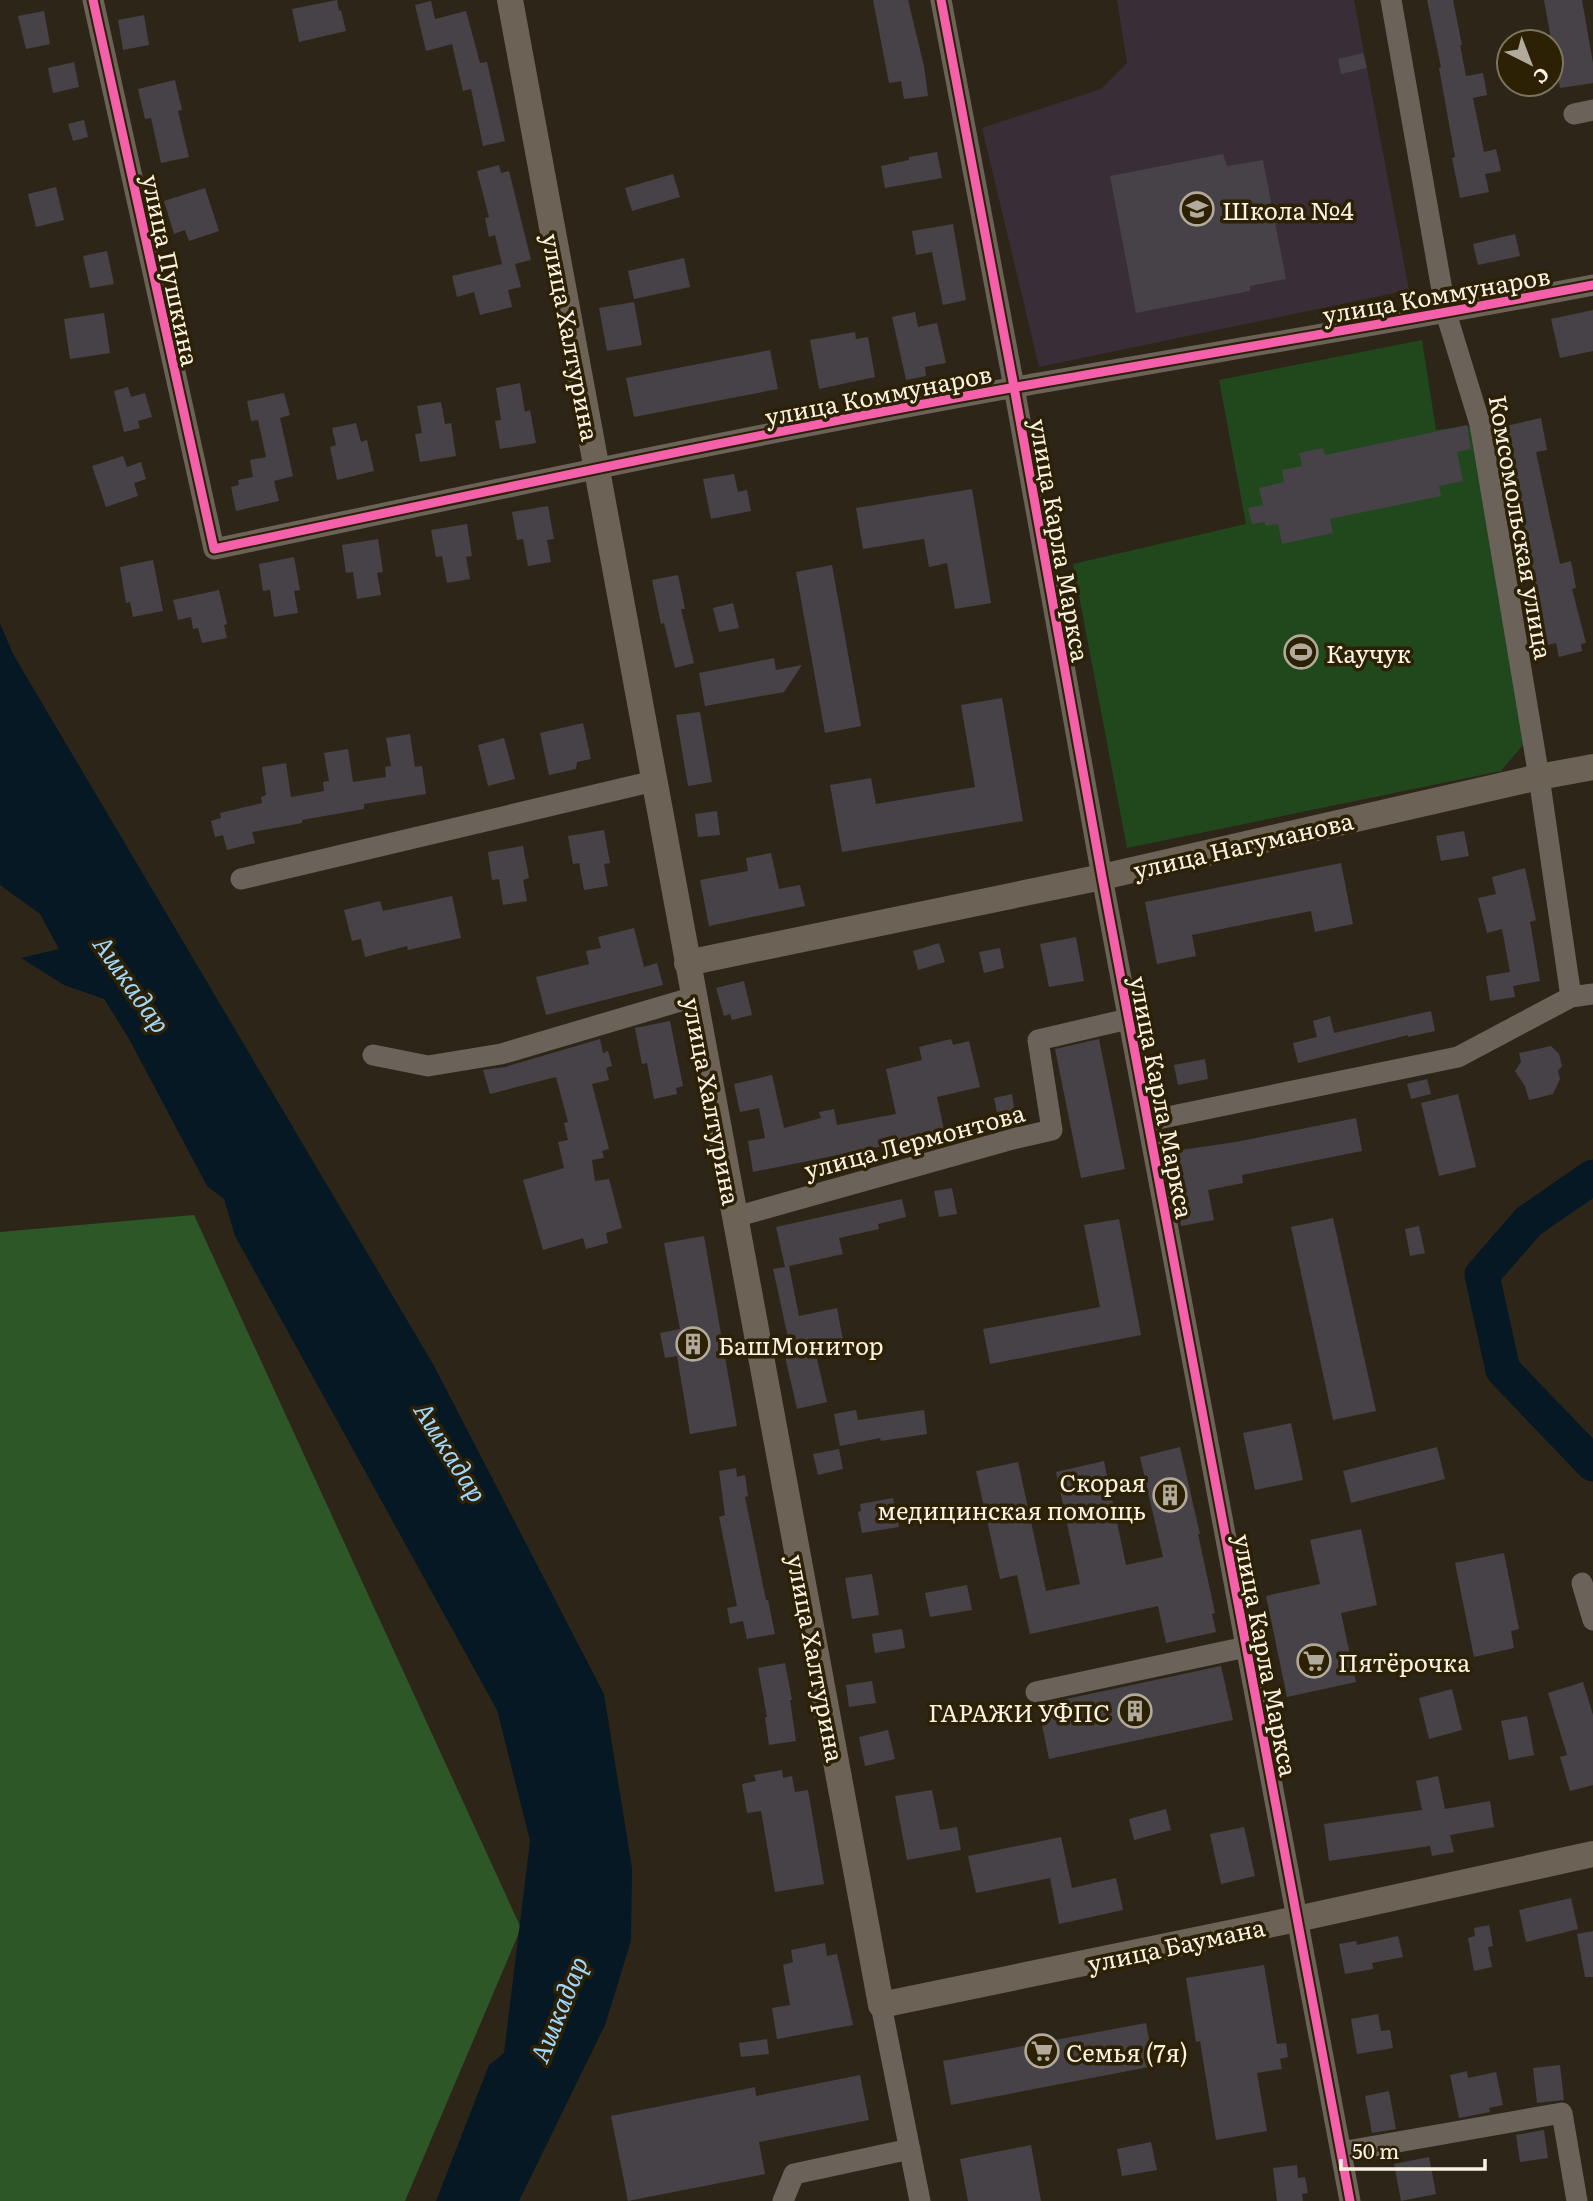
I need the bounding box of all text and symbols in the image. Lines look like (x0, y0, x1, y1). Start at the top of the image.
north arrow (1495, 28, 1565, 98)
text: С (1528, 61, 1556, 91)
street label: улица Пушкина (135, 171, 209, 369)
school or university icon: Школа №4 (1178, 190, 1216, 228)
place label: Школа №4 (1222, 192, 1354, 227)
street label: улица Халтурина (535, 230, 609, 444)
street label: улица Коммунаров (1319, 257, 1553, 331)
street label: улица Коммунаров (761, 355, 995, 433)
street label: Комсомольская улица (1482, 392, 1563, 662)
street label: улица Карла Маркса (1022, 416, 1100, 664)
sports icon: Каучук (1282, 633, 1320, 671)
place label: Каучук (1326, 635, 1411, 670)
street label: улица Нагуманова (1129, 802, 1357, 886)
water label: Ашкадар (85, 926, 181, 1040)
street label: улица Карла Маркса (1122, 973, 1204, 1221)
street label: улица Халтурина (676, 994, 750, 1208)
street label: улица Лермонтова (800, 1094, 1028, 1186)
building icon: БашМонитор (674, 1325, 712, 1363)
place label: БашМонитор (718, 1327, 884, 1362)
water label: Ашкадар (406, 1393, 498, 1509)
place label: Скорая медицинская помощь (878, 1464, 1146, 1527)
building icon: Скорая медицинская помощь (1151, 1476, 1189, 1514)
street label: улица Карла Маркса (1226, 1531, 1308, 1779)
street label: улица Халтурина (780, 1551, 854, 1765)
supermarket icon: Пятёрочка (1295, 1642, 1333, 1680)
place label: Пятёрочка (1338, 1644, 1470, 1679)
building icon: ГАРАЖИ УФПС (1116, 1692, 1154, 1730)
place label: ГАРАЖИ УФПС (928, 1694, 1110, 1729)
street label: улица Баумана (1084, 1908, 1268, 1980)
water label: Ашкадар (518, 1950, 596, 2068)
supermarket icon: Семья (7я) (1023, 2032, 1061, 2070)
place label: Семья (7я) (1066, 2034, 1188, 2069)
scale bar (1341, 2128, 1484, 2172)
text: 50 m (1352, 2134, 1399, 2165)

